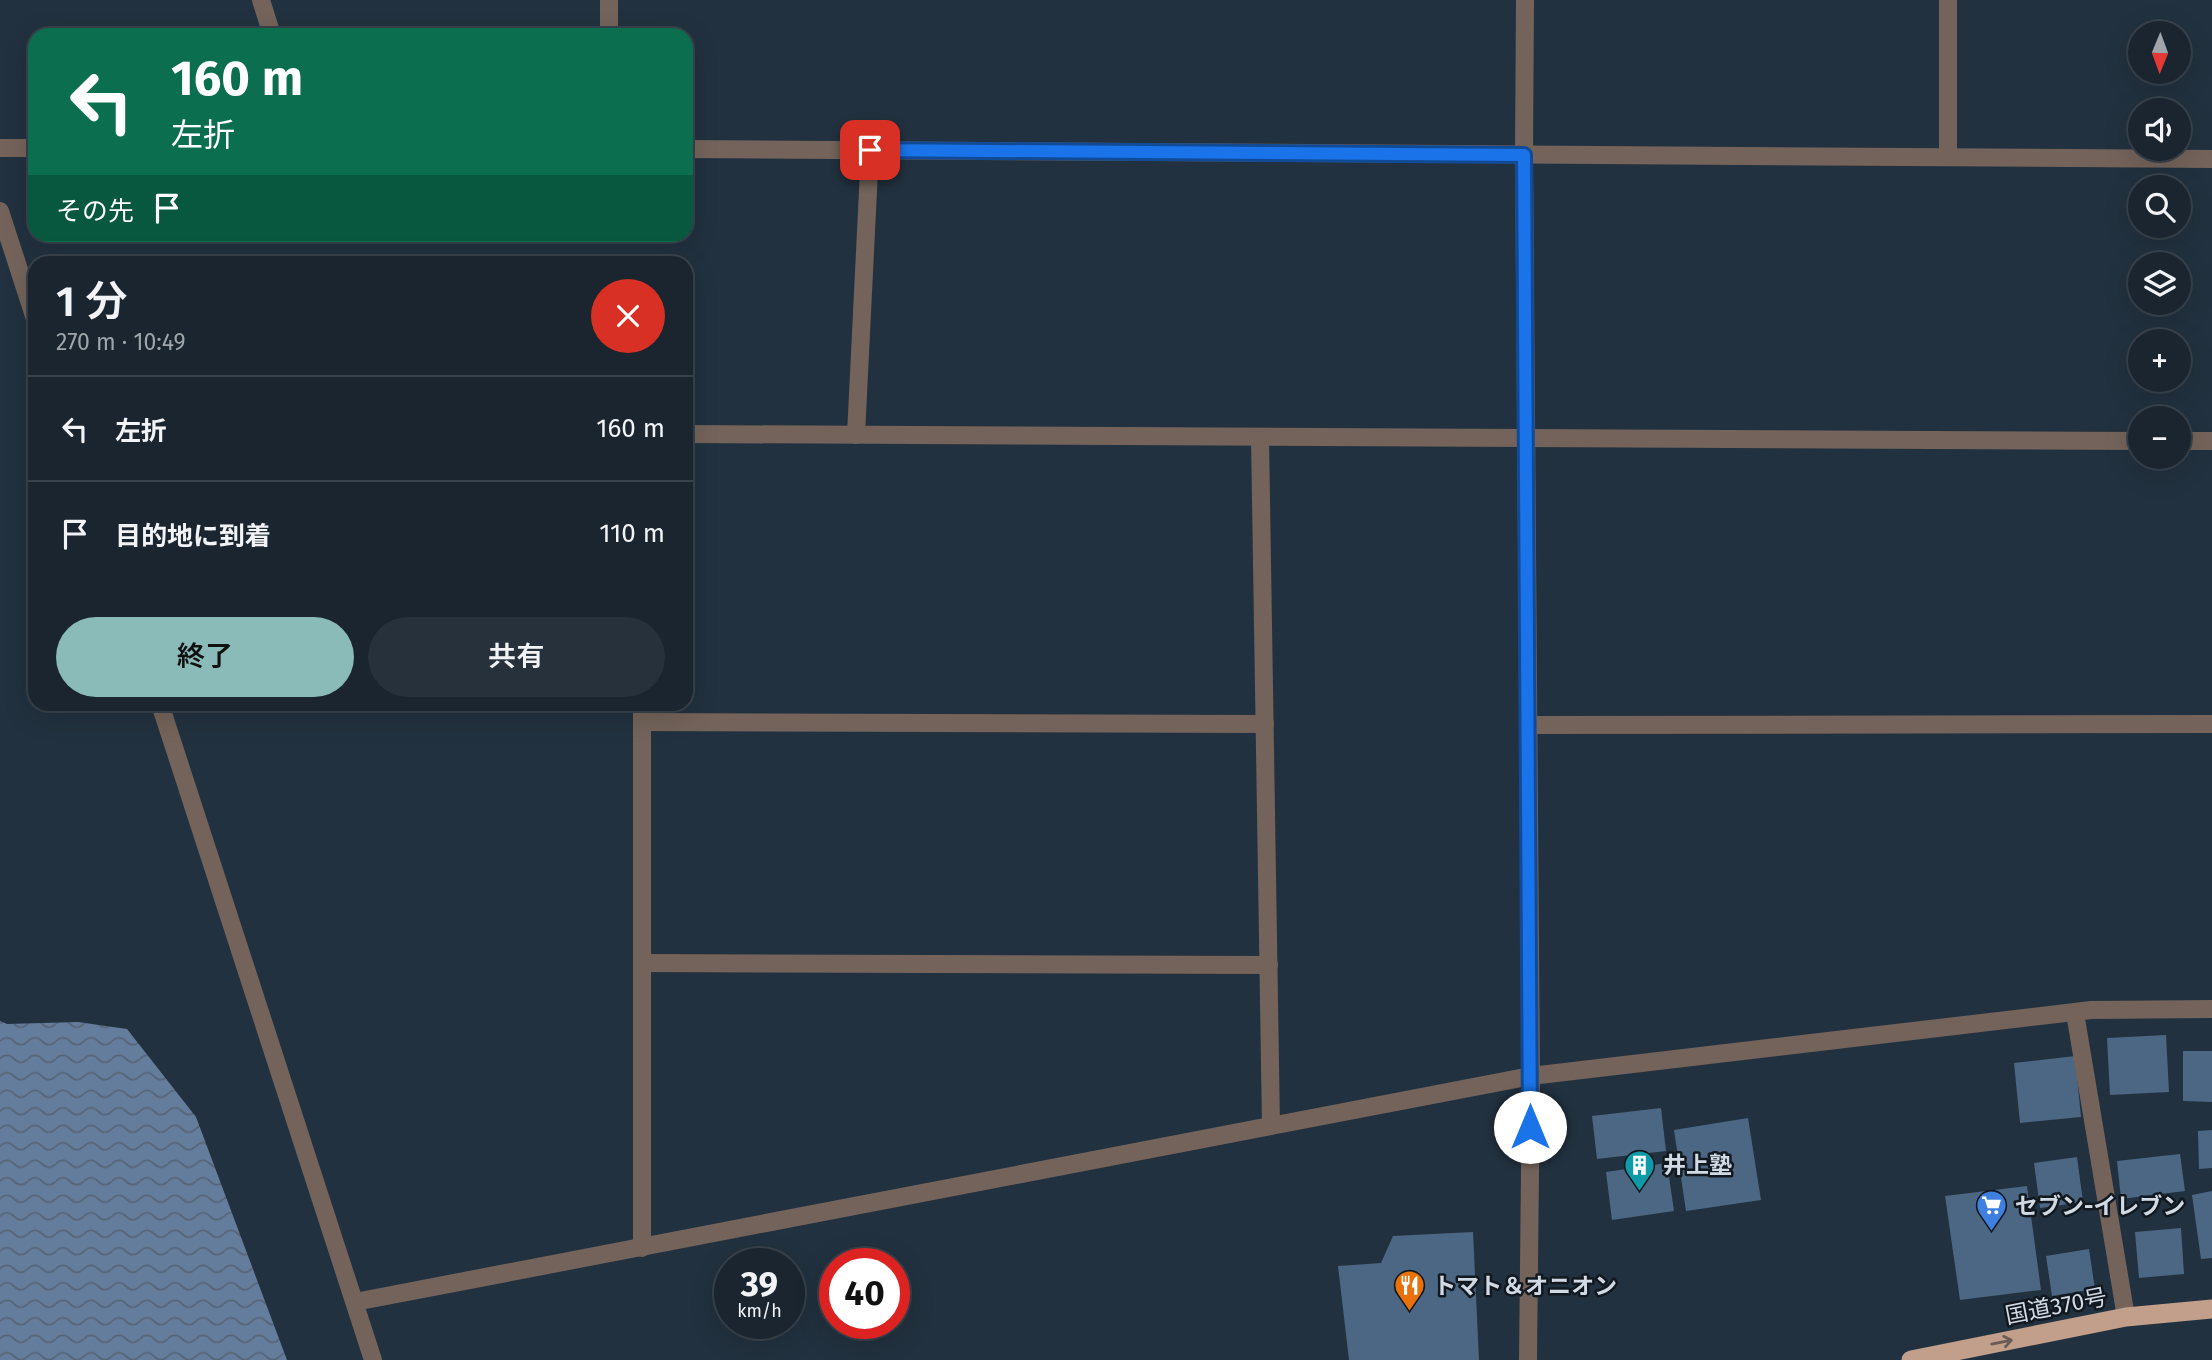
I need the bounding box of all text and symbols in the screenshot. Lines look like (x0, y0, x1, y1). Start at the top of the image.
north arrow (2128, 21, 2191, 84)
map controls (2128, 21, 2191, 469)
text: 160 m (171, 49, 303, 108)
icon: left (56, 56, 147, 147)
button: sound (2128, 98, 2191, 161)
text: 左折 (171, 116, 235, 154)
pin (840, 120, 900, 180)
icon: arrive (851, 131, 889, 169)
button: search (2128, 175, 2191, 238)
icon: arrive (148, 189, 186, 227)
text: その先 (56, 196, 134, 227)
button: layers (2128, 252, 2191, 315)
text: 1 分 (56, 277, 127, 327)
button: close (591, 279, 665, 353)
text: 270 m · 10:49 (56, 328, 186, 356)
button: + (2128, 329, 2191, 392)
button: − (2128, 406, 2191, 469)
icon: left (56, 410, 94, 448)
text: 160 m (596, 413, 665, 444)
text: 左折 (115, 416, 167, 447)
icon: arrive (56, 515, 94, 553)
text: 110 m (599, 518, 665, 549)
text: 目的地に到着 (115, 521, 271, 552)
button: 終了 (56, 617, 354, 697)
button: 共有 (368, 617, 665, 697)
position arrow (1493, 1090, 1567, 1164)
building icon: 井上塾 (1623, 1148, 1657, 1192)
place label: 井上塾 (1663, 1151, 1732, 1179)
supermarket icon: セブン-イレブン (1975, 1189, 2009, 1233)
place label: セブン-イレブン (2015, 1192, 2185, 1220)
speed limit sign: 40 (819, 1248, 910, 1339)
text: 39 (741, 1263, 778, 1305)
restaurant icon: トマト＆オニオン (1393, 1269, 1427, 1313)
place label: トマト＆オニオン (1433, 1272, 1617, 1300)
street label: 国道370号 (2003, 1282, 2109, 1330)
text: km/h (737, 1300, 782, 1322)
one-way arrow (1990, 1334, 2013, 1348)

